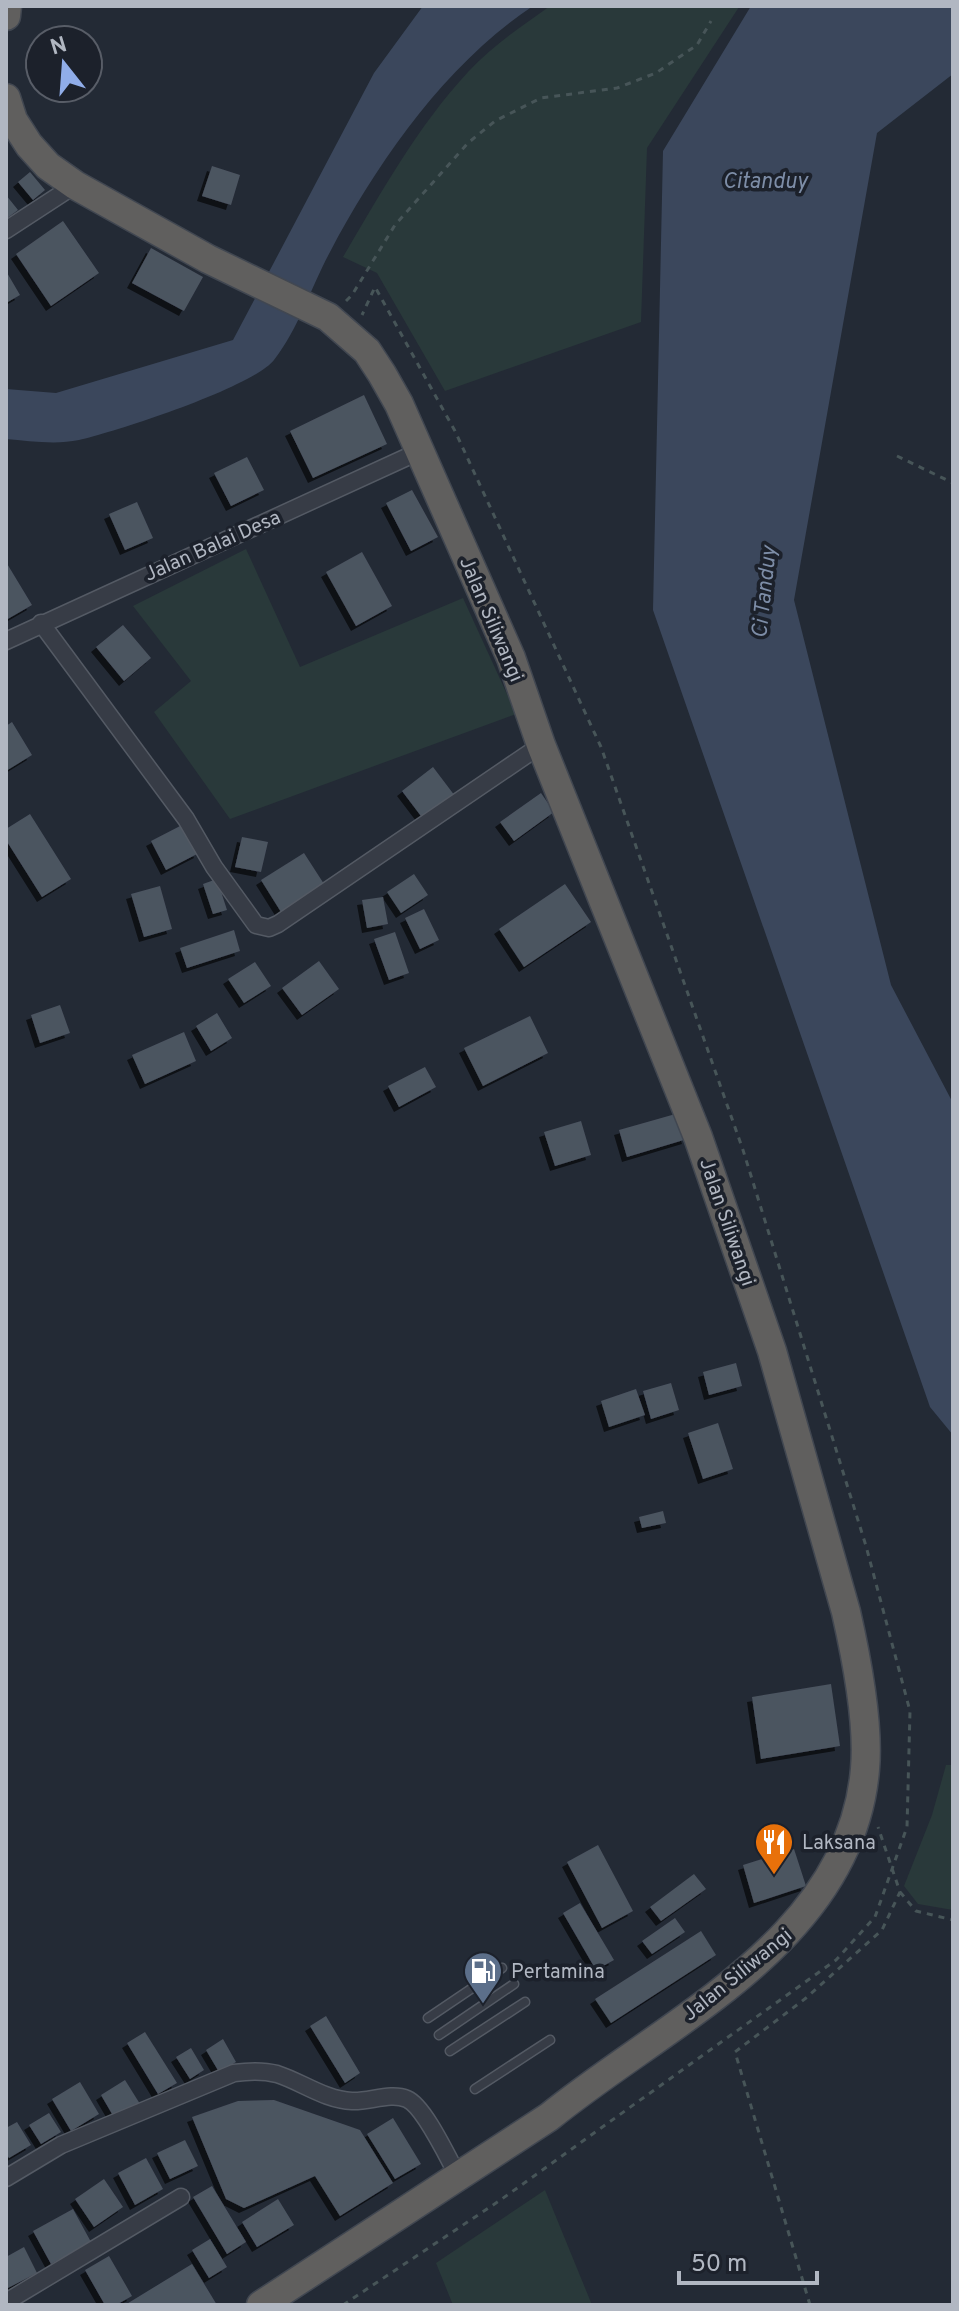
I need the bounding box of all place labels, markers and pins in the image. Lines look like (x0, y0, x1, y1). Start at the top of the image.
restaurant icon: Laksana (753, 1821, 795, 1876)
place label: Laksana (802, 1831, 876, 1857)
fuel station icon: Pertamina (462, 1950, 504, 2005)
place label: Pertamina (511, 1960, 605, 1986)

